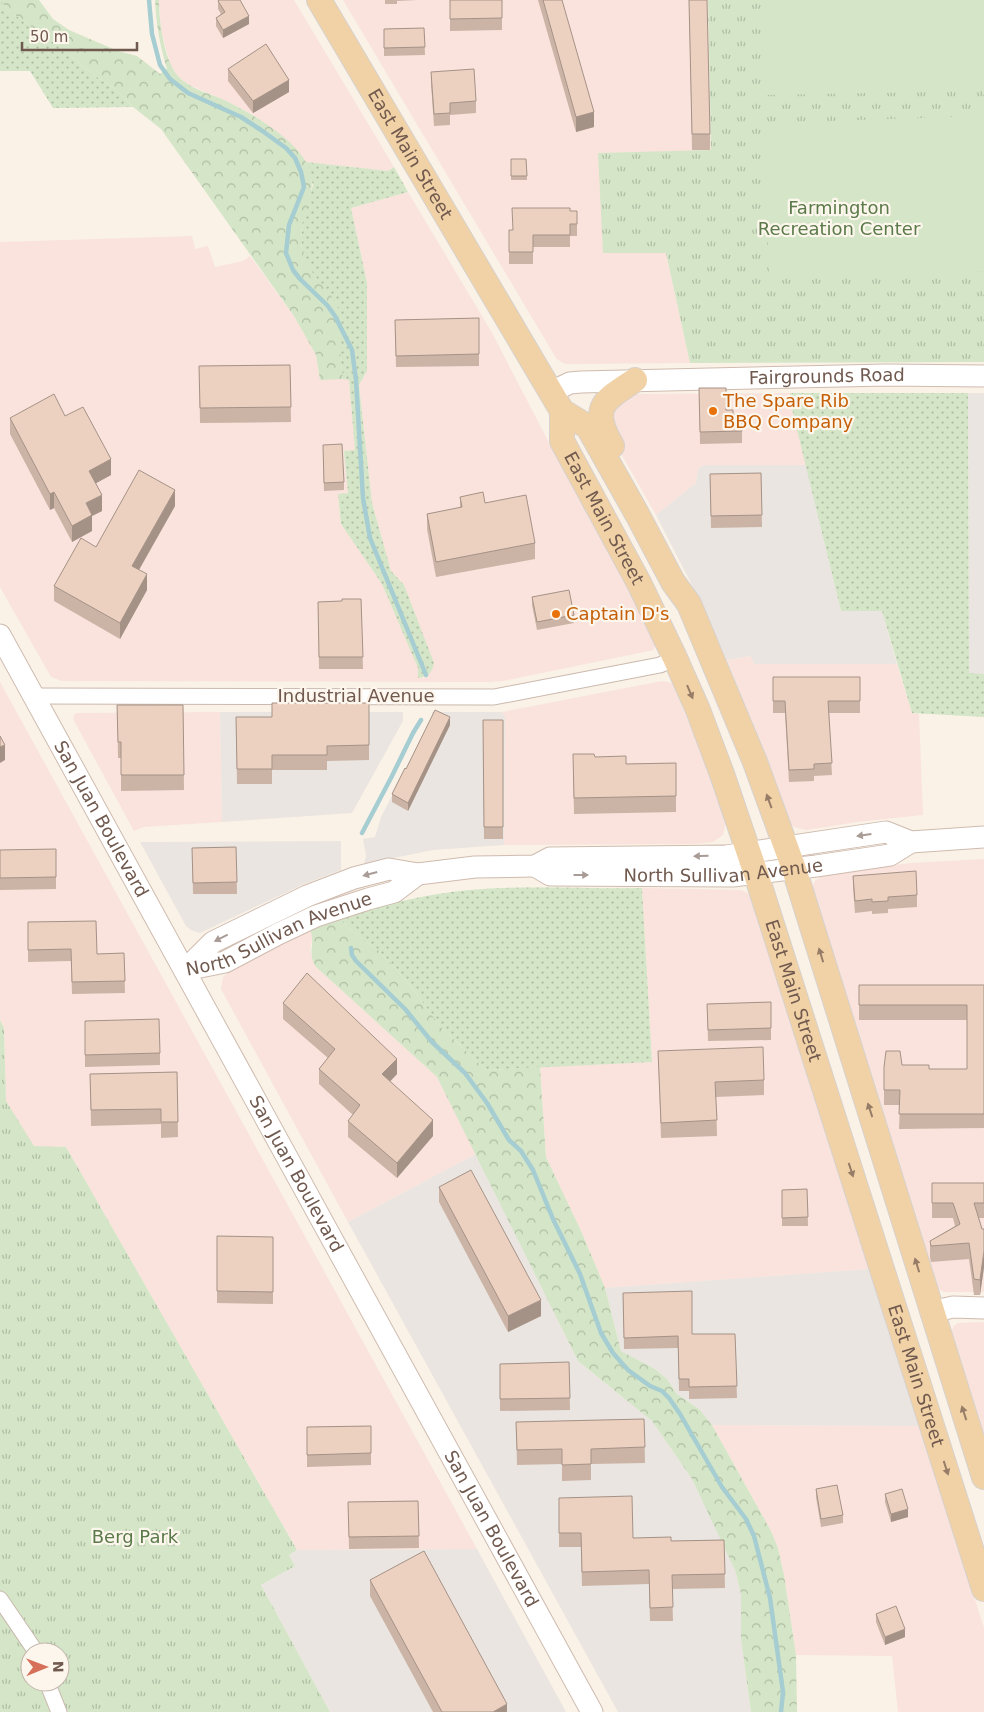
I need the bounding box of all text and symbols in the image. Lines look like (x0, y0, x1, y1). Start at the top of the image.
scale bar (22, 20, 138, 52)
text: 50 m (30, 28, 68, 46)
street label: East Main Street (364, 85, 457, 223)
park label: Farmington Recreation Center (758, 197, 921, 239)
street label: Fairgrounds Road (749, 364, 905, 388)
place label: The Spare Rib BBQ Company (722, 390, 854, 432)
marker: The Spare Rib BBQ Company (707, 405, 719, 417)
street label: East Main Street (560, 448, 649, 588)
place label: Captain D's (566, 603, 669, 624)
marker: Captain D's (550, 608, 562, 620)
street label: Industrial Avenue (277, 685, 435, 706)
one-way arrow (686, 685, 694, 699)
street label: San Juan Boulevard (50, 737, 153, 901)
one-way arrow (765, 793, 772, 808)
one-way arrow (856, 832, 872, 840)
one-way arrow (693, 852, 709, 860)
street label: North Sullivan Avenue (624, 854, 824, 886)
one-way arrow (363, 870, 378, 878)
one-way arrow (573, 871, 589, 879)
street label: North Sullivan Avenue (184, 887, 374, 980)
street label: East Main Street (761, 917, 826, 1064)
one-way arrow (214, 934, 229, 942)
one-way arrow (816, 947, 824, 962)
street label: San Juan Boulevard (245, 1092, 348, 1256)
one-way arrow (865, 1102, 873, 1117)
one-way arrow (847, 1163, 855, 1178)
one-way arrow (913, 1257, 921, 1272)
street label: East Main Street (884, 1302, 949, 1449)
one-way arrow (960, 1406, 967, 1421)
street label: San Juan Boulevard (440, 1447, 543, 1611)
one-way arrow (942, 1460, 950, 1475)
park label: Berg Park (92, 1526, 179, 1547)
north arrow (20, 1642, 70, 1692)
text: N (50, 1661, 66, 1673)

